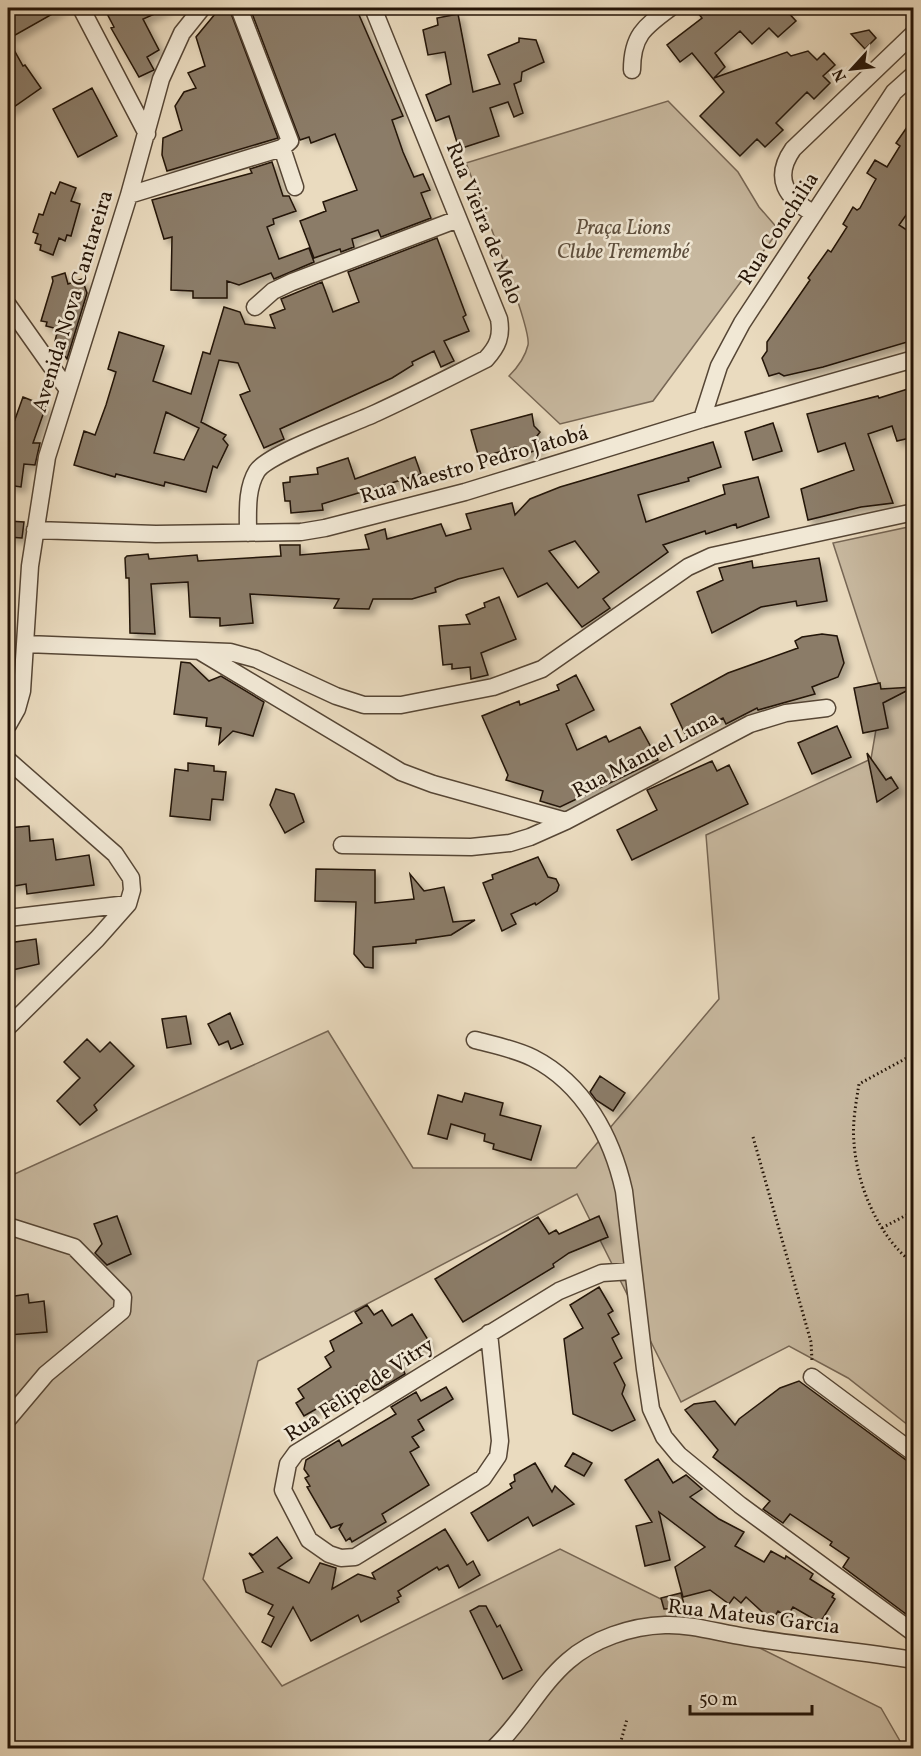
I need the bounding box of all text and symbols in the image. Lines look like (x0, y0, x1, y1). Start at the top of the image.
north arrow (822, 39, 882, 99)
text: N (828, 64, 853, 85)
street label: Rua Vieira de Melo (438, 138, 529, 309)
street label: Rua Conchilia (732, 167, 827, 291)
street label: Avenida Nova Cantareira (26, 187, 121, 416)
park label: Praça Lions Clube Tremembé (557, 214, 691, 267)
street label: Rua Maestro Pedro Jatobá (357, 419, 592, 512)
street label: Rua Manuel Luna (567, 704, 724, 806)
street label: Rua Felipe de Vitry (279, 1331, 441, 1450)
street label: Rua Mateus Garcia (666, 1593, 842, 1642)
scale bar (690, 1678, 812, 1716)
text: 50 m (699, 1688, 738, 1713)

